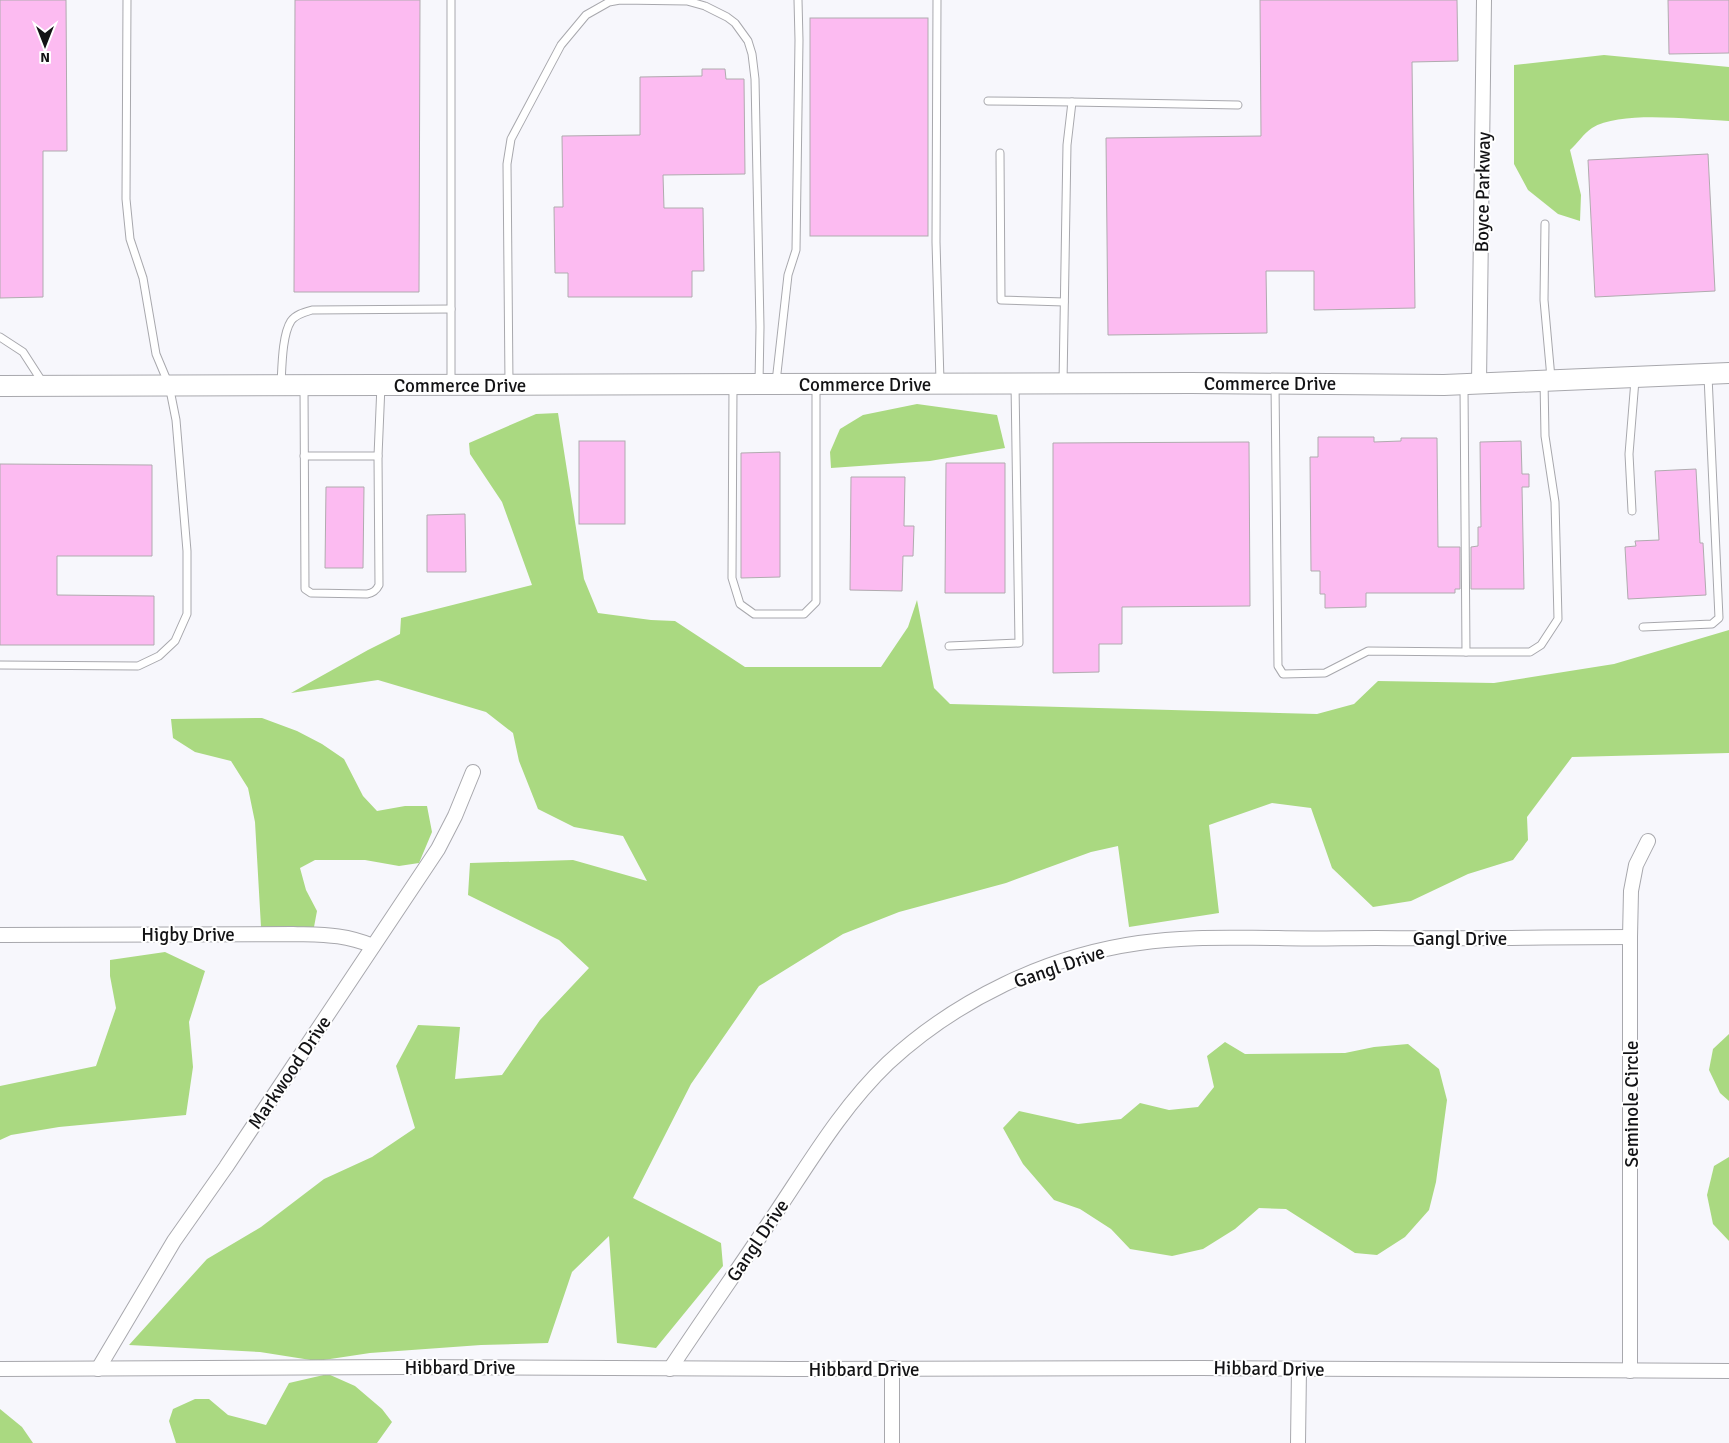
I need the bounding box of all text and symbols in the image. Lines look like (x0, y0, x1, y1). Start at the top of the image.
north arrow (20, 20, 70, 70)
text: N (40, 49, 50, 66)
street label: Boyce Parkway (1470, 131, 1496, 253)
street label: Commerce Drive (1204, 372, 1336, 396)
street label: Commerce Drive (799, 373, 931, 397)
street label: Commerce Drive (394, 374, 526, 398)
street label: Higby Drive (141, 923, 235, 947)
street label: Gangl Drive (1413, 927, 1507, 951)
street label: Gangl Drive (1011, 940, 1108, 994)
street label: Markwood Drive (243, 1011, 337, 1134)
street label: Seminole Circle (1620, 1041, 1644, 1167)
street label: Gangl Drive (721, 1195, 794, 1286)
street label: Hibbard Drive (404, 1356, 516, 1380)
street label: Hibbard Drive (1213, 1356, 1325, 1382)
street label: Hibbard Drive (808, 1358, 920, 1382)

